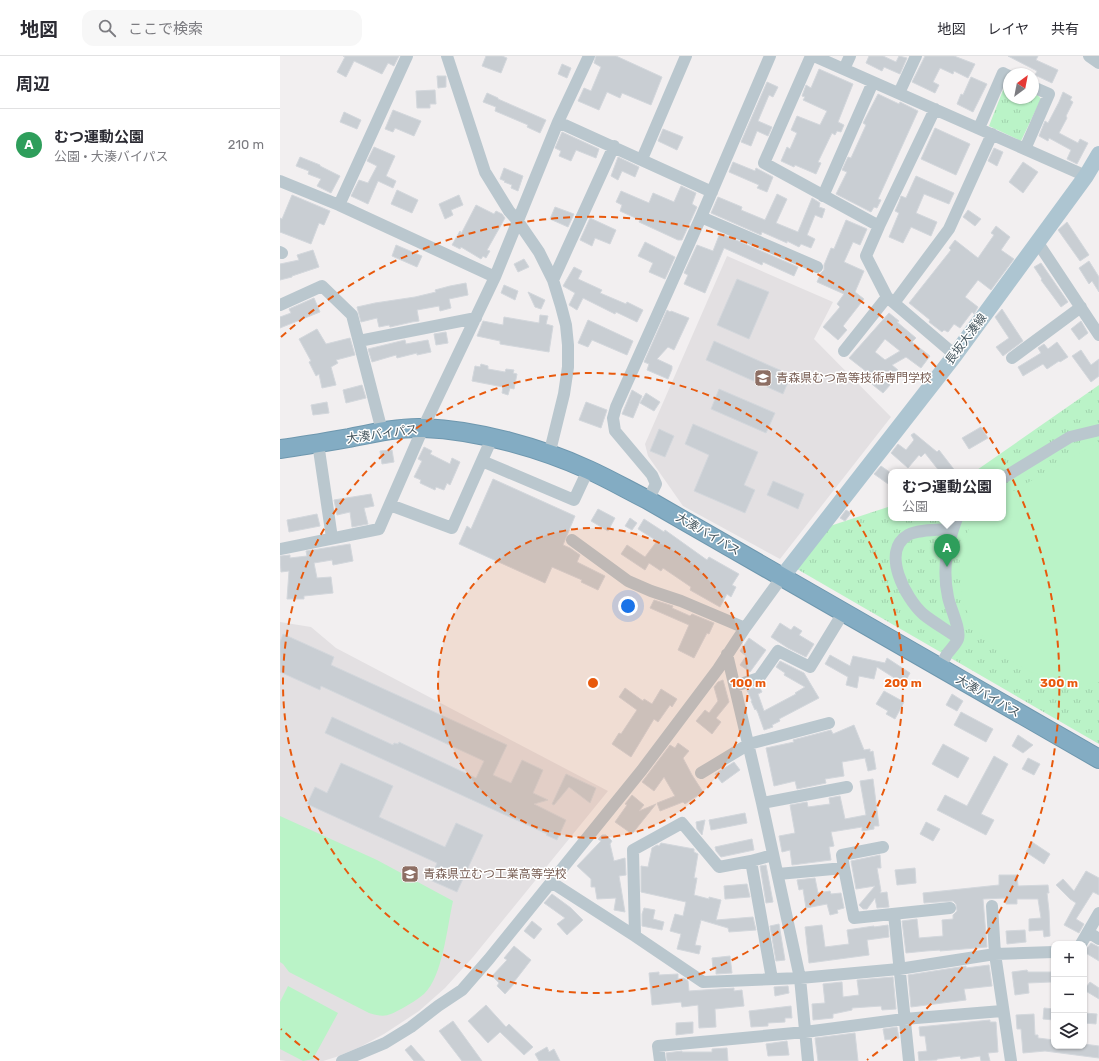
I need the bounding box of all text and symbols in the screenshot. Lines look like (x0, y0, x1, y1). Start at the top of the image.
search box (82, 10, 362, 46)
icon: search (96, 17, 118, 39)
text: 地図 (20, 18, 58, 41)
text: ここで検索 (128, 20, 203, 38)
text: 地図 (937, 21, 965, 38)
text: レイヤ (987, 21, 1029, 38)
text: 共有 (1051, 21, 1079, 38)
north arrow (1003, 68, 1039, 104)
text: 周辺 (16, 74, 50, 94)
text: むつ運動公園 (54, 128, 144, 146)
text: A (24, 137, 34, 152)
text: 210 m (228, 137, 264, 152)
text: 公園 · 大湊バイパス (54, 149, 168, 164)
street label: 長坂大湊線 (942, 311, 990, 367)
school or university icon: 青森県むつ高等技術専門学校 (753, 368, 773, 388)
place label: 青森県むつ高等技術専門学校 (776, 371, 932, 385)
street label: 大湊バイパス (345, 422, 419, 446)
popup (888, 469, 1006, 521)
text: むつ運動公園 (902, 478, 992, 496)
text: 公園 (902, 499, 928, 514)
street label: 大湊バイパス (673, 510, 743, 558)
pin: A (934, 534, 960, 567)
your location (618, 596, 638, 616)
street label: 大湊バイパス (953, 672, 1023, 720)
centre of rings (586, 676, 600, 690)
text: 100 m (730, 676, 766, 690)
text: 200 m (884, 676, 922, 690)
text: 300 m (1040, 676, 1078, 690)
school or university icon: 青森県立むつ工業高等学校 (400, 864, 420, 884)
place label: 青森県立むつ工業高等学校 (423, 867, 567, 881)
map controls (1051, 941, 1087, 1049)
button: + (1051, 941, 1087, 977)
button: − (1051, 977, 1087, 1013)
button: layers (1051, 1013, 1087, 1049)

